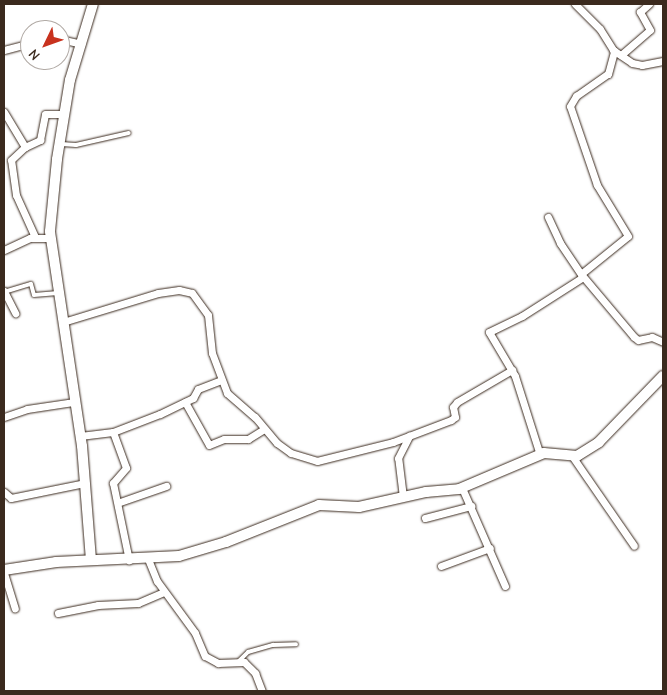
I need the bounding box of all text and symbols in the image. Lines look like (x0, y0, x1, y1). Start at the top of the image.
north arrow (20, 20, 70, 70)
text: N (25, 46, 44, 64)

